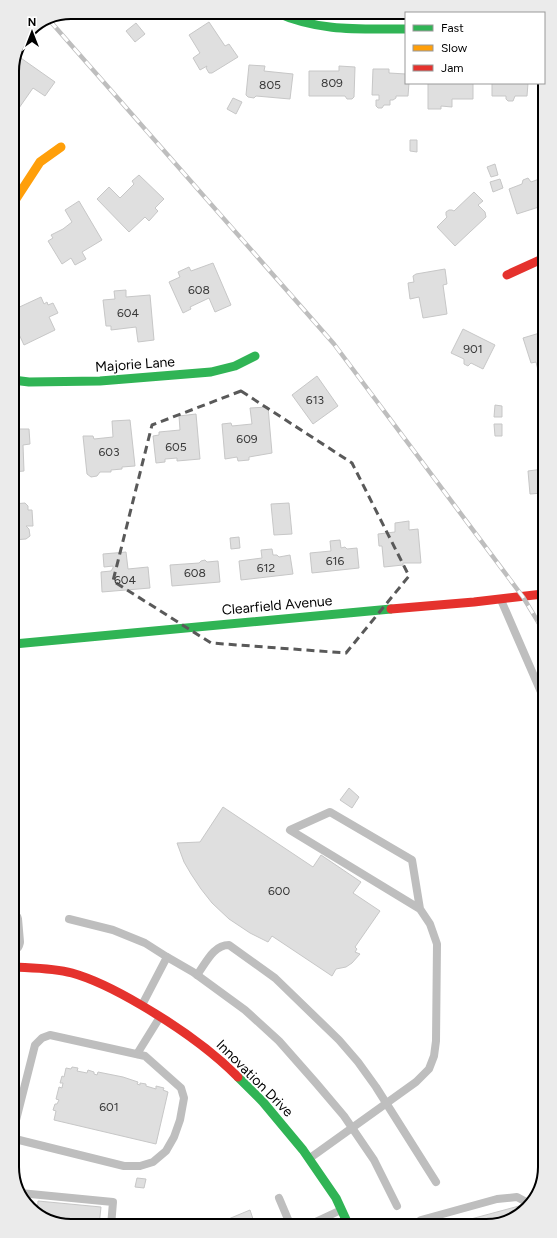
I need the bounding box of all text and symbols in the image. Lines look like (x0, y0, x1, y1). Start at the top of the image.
north arrow (12, 12, 52, 52)
legend (405, 12, 545, 84)
text: N (28, 16, 36, 29)
text: Fast (441, 21, 464, 35)
text: Slow (441, 41, 468, 55)
text: Jam (441, 61, 464, 75)
house number: 809 (321, 76, 343, 90)
house number: 805 (259, 78, 281, 92)
house number: 608 (188, 283, 210, 297)
house number: 604 (117, 306, 140, 320)
house number: 901 (463, 342, 483, 356)
street label: Majorie Lane (95, 353, 176, 376)
house number: 613 (306, 393, 324, 407)
house number: 609 (236, 432, 258, 446)
house number: 605 (165, 440, 187, 454)
house number: 603 (98, 445, 120, 459)
house number: 616 (326, 554, 344, 568)
house number: 612 (257, 561, 275, 575)
house number: 608 (184, 566, 206, 580)
house number: 604 (114, 573, 137, 587)
street label: Clearfield Avenue (221, 592, 333, 619)
house number: 600 (268, 884, 290, 898)
street label: Innovation Drive (213, 1036, 297, 1121)
house number: 601 (99, 1100, 119, 1114)

